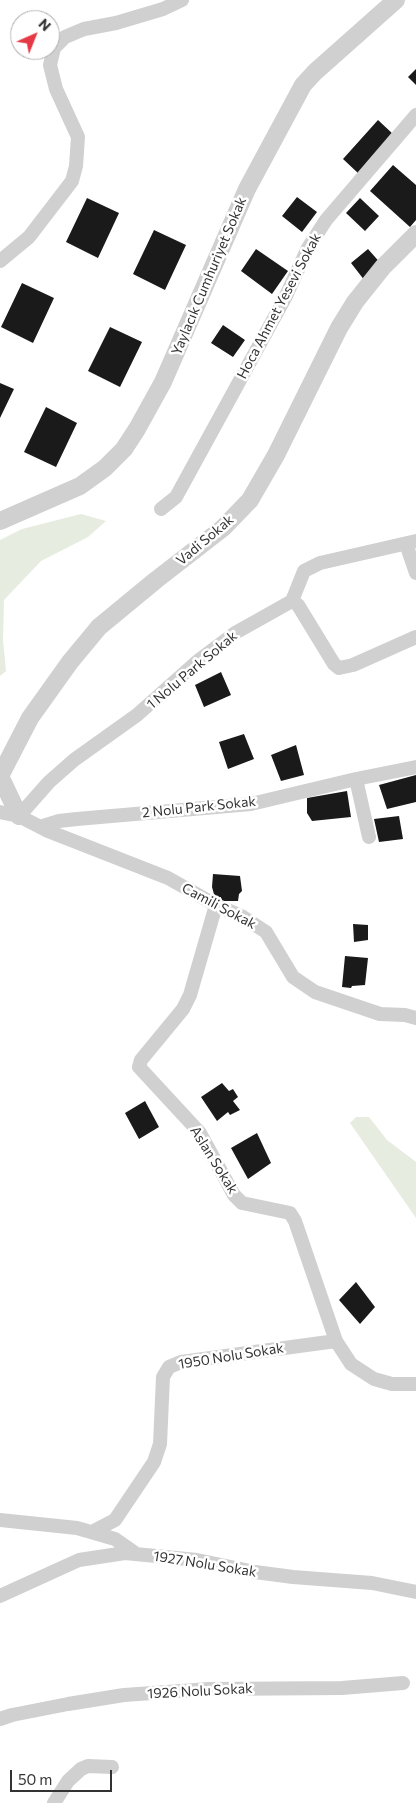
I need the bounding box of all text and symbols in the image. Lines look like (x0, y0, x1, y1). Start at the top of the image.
north arrow (10, 10, 60, 60)
text: N (35, 15, 55, 34)
street label: Yaylacık Cumhuriyet Sokak (168, 194, 250, 358)
street label: Hoca Ahmet Yesevi Sokak (233, 230, 325, 382)
street label: Vadi Sokak (173, 511, 237, 569)
street label: 1 Nolu Park Sokak (143, 627, 241, 713)
street label: 2 Nolu Park Sokak (141, 793, 257, 821)
street label: Camili Sokak (179, 879, 259, 933)
street label: Aslan Sokak (187, 1123, 241, 1197)
street label: 1950 Nolu Sokak (177, 1339, 285, 1373)
street label: 1927 Nolu Sokak (152, 1548, 258, 1580)
street label: 1926 Nolu Sokak (147, 1680, 253, 1702)
scale bar (12, 1760, 115, 1792)
text: 50 m (18, 1770, 52, 1788)

